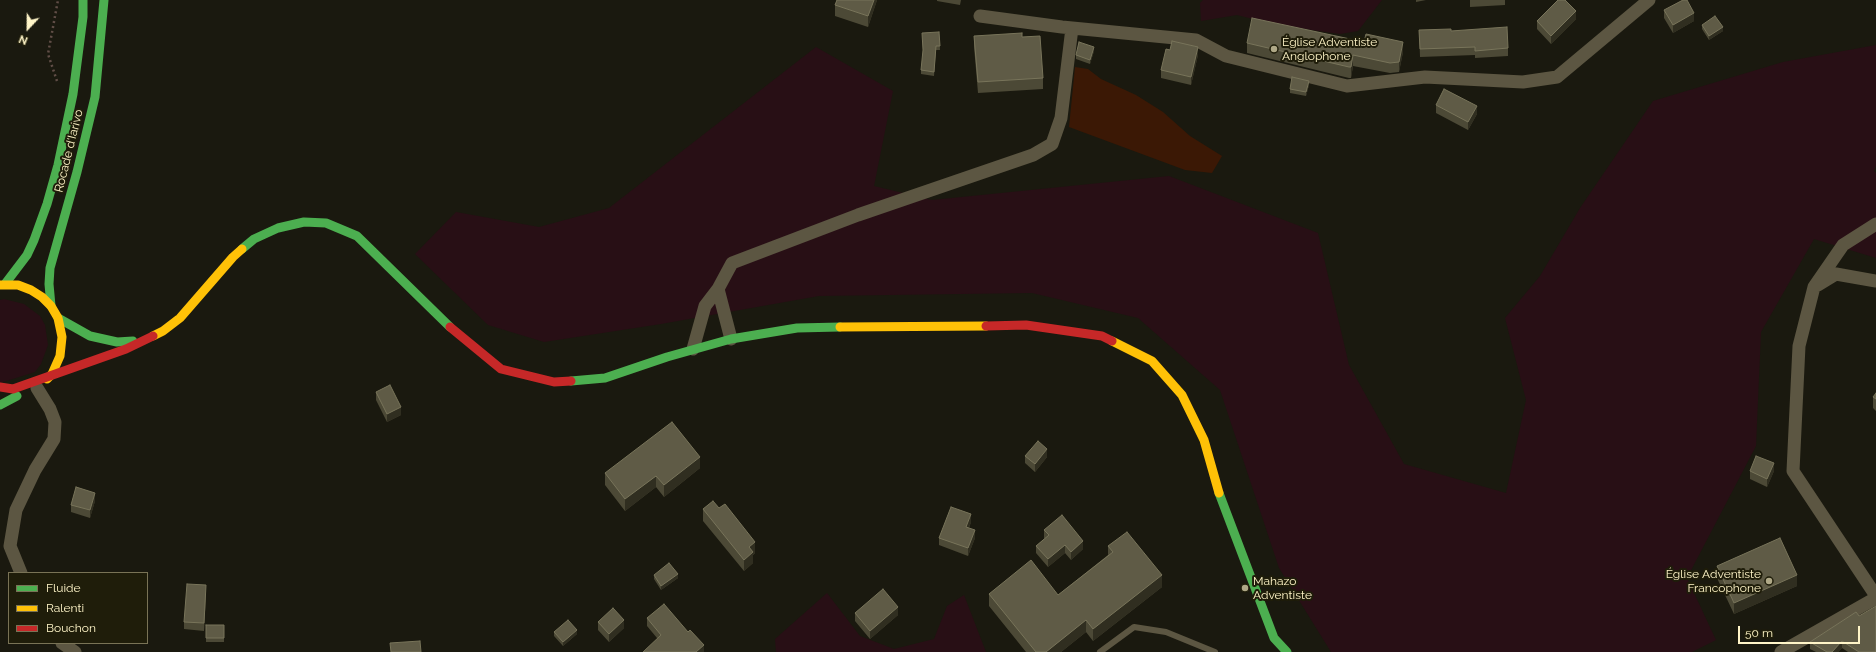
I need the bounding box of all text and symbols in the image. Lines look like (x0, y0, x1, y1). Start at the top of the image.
north arrow (8, 8, 48, 48)
text: N (17, 32, 30, 47)
place label: Église Adventiste Anglophone (1282, 35, 1377, 63)
marker: Église Adventiste Anglophone (1269, 44, 1279, 54)
street label: Rocade d'Iarivo (52, 108, 86, 194)
place label: Église Adventiste Francophone (1666, 567, 1761, 595)
legend (8, 572, 148, 644)
place label: Mahazo Adventiste (1253, 574, 1312, 602)
marker: Église Adventiste Francophone (1764, 576, 1774, 586)
text: Fluide (46, 581, 81, 595)
marker: Mahazo Adventiste (1240, 583, 1250, 593)
text: Ralenti (46, 601, 84, 615)
scale bar (1740, 618, 1862, 644)
text: Bouchon (46, 621, 96, 635)
text: 50 m (1745, 626, 1773, 640)

